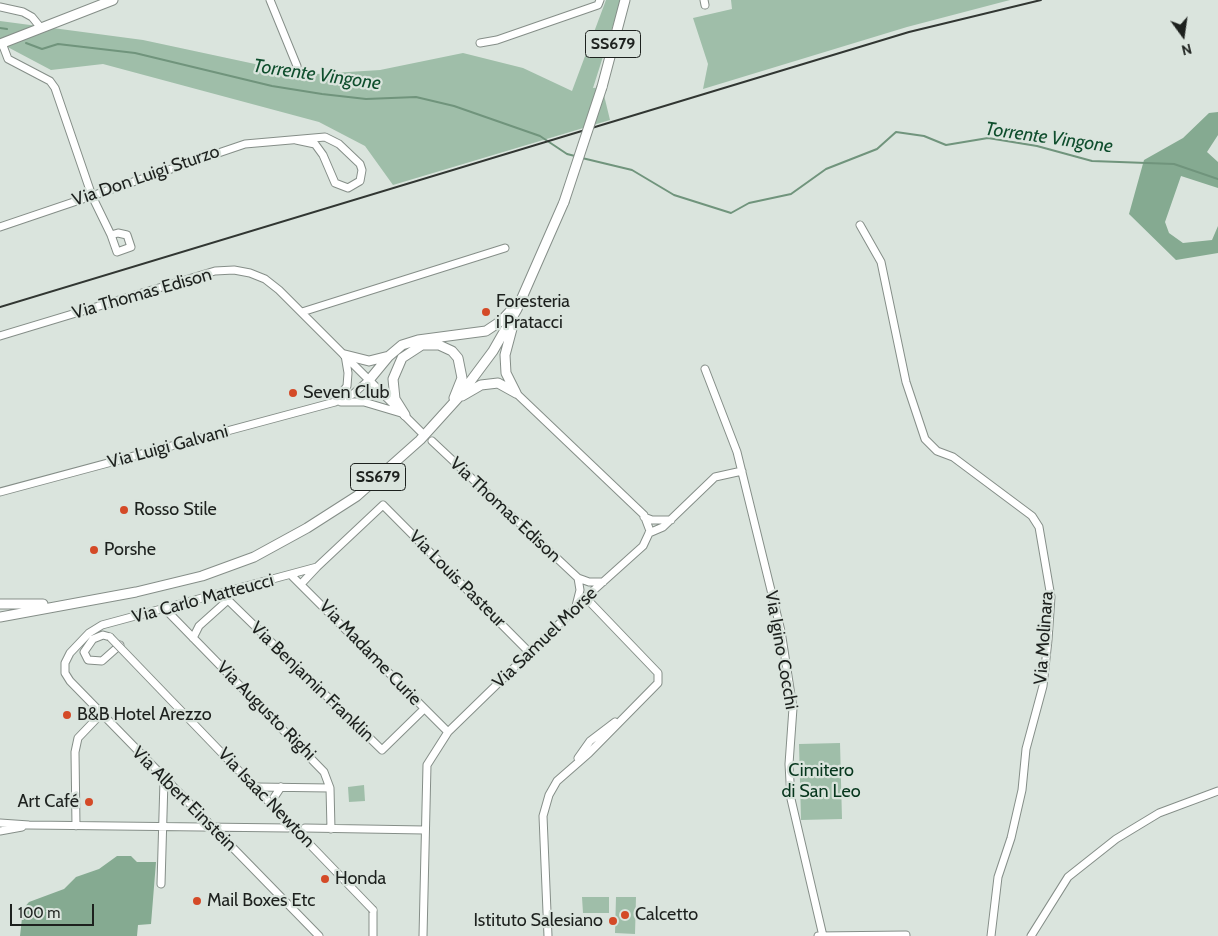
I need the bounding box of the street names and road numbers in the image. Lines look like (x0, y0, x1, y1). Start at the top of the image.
road number: SS679 (586, 31, 640, 58)
street label: Via Don Luigi Sturzo (70, 141, 222, 211)
street label: Via Thomas Edison (70, 264, 214, 324)
street label: Via Luigi Galvani (105, 421, 231, 473)
street label: Via Thomas Edison (445, 453, 565, 567)
road number: SS679 (350, 464, 406, 491)
street label: Via Louis Pasteur (404, 526, 510, 632)
street label: Via Carlo Matteucci (130, 570, 276, 628)
street label: Via Samuel Morse (488, 583, 602, 693)
street label: Via Igino Cocchi (760, 589, 802, 711)
street label: Via Molinara (1030, 591, 1058, 685)
street label: Via Madame Curie (314, 596, 426, 710)
street label: Via Benjamin Franklin (246, 617, 378, 747)
street label: Via Augusto Righi (212, 657, 320, 765)
street label: Via Albert Einstein (127, 742, 241, 856)
street label: Via Isaac Newton (213, 744, 319, 852)

